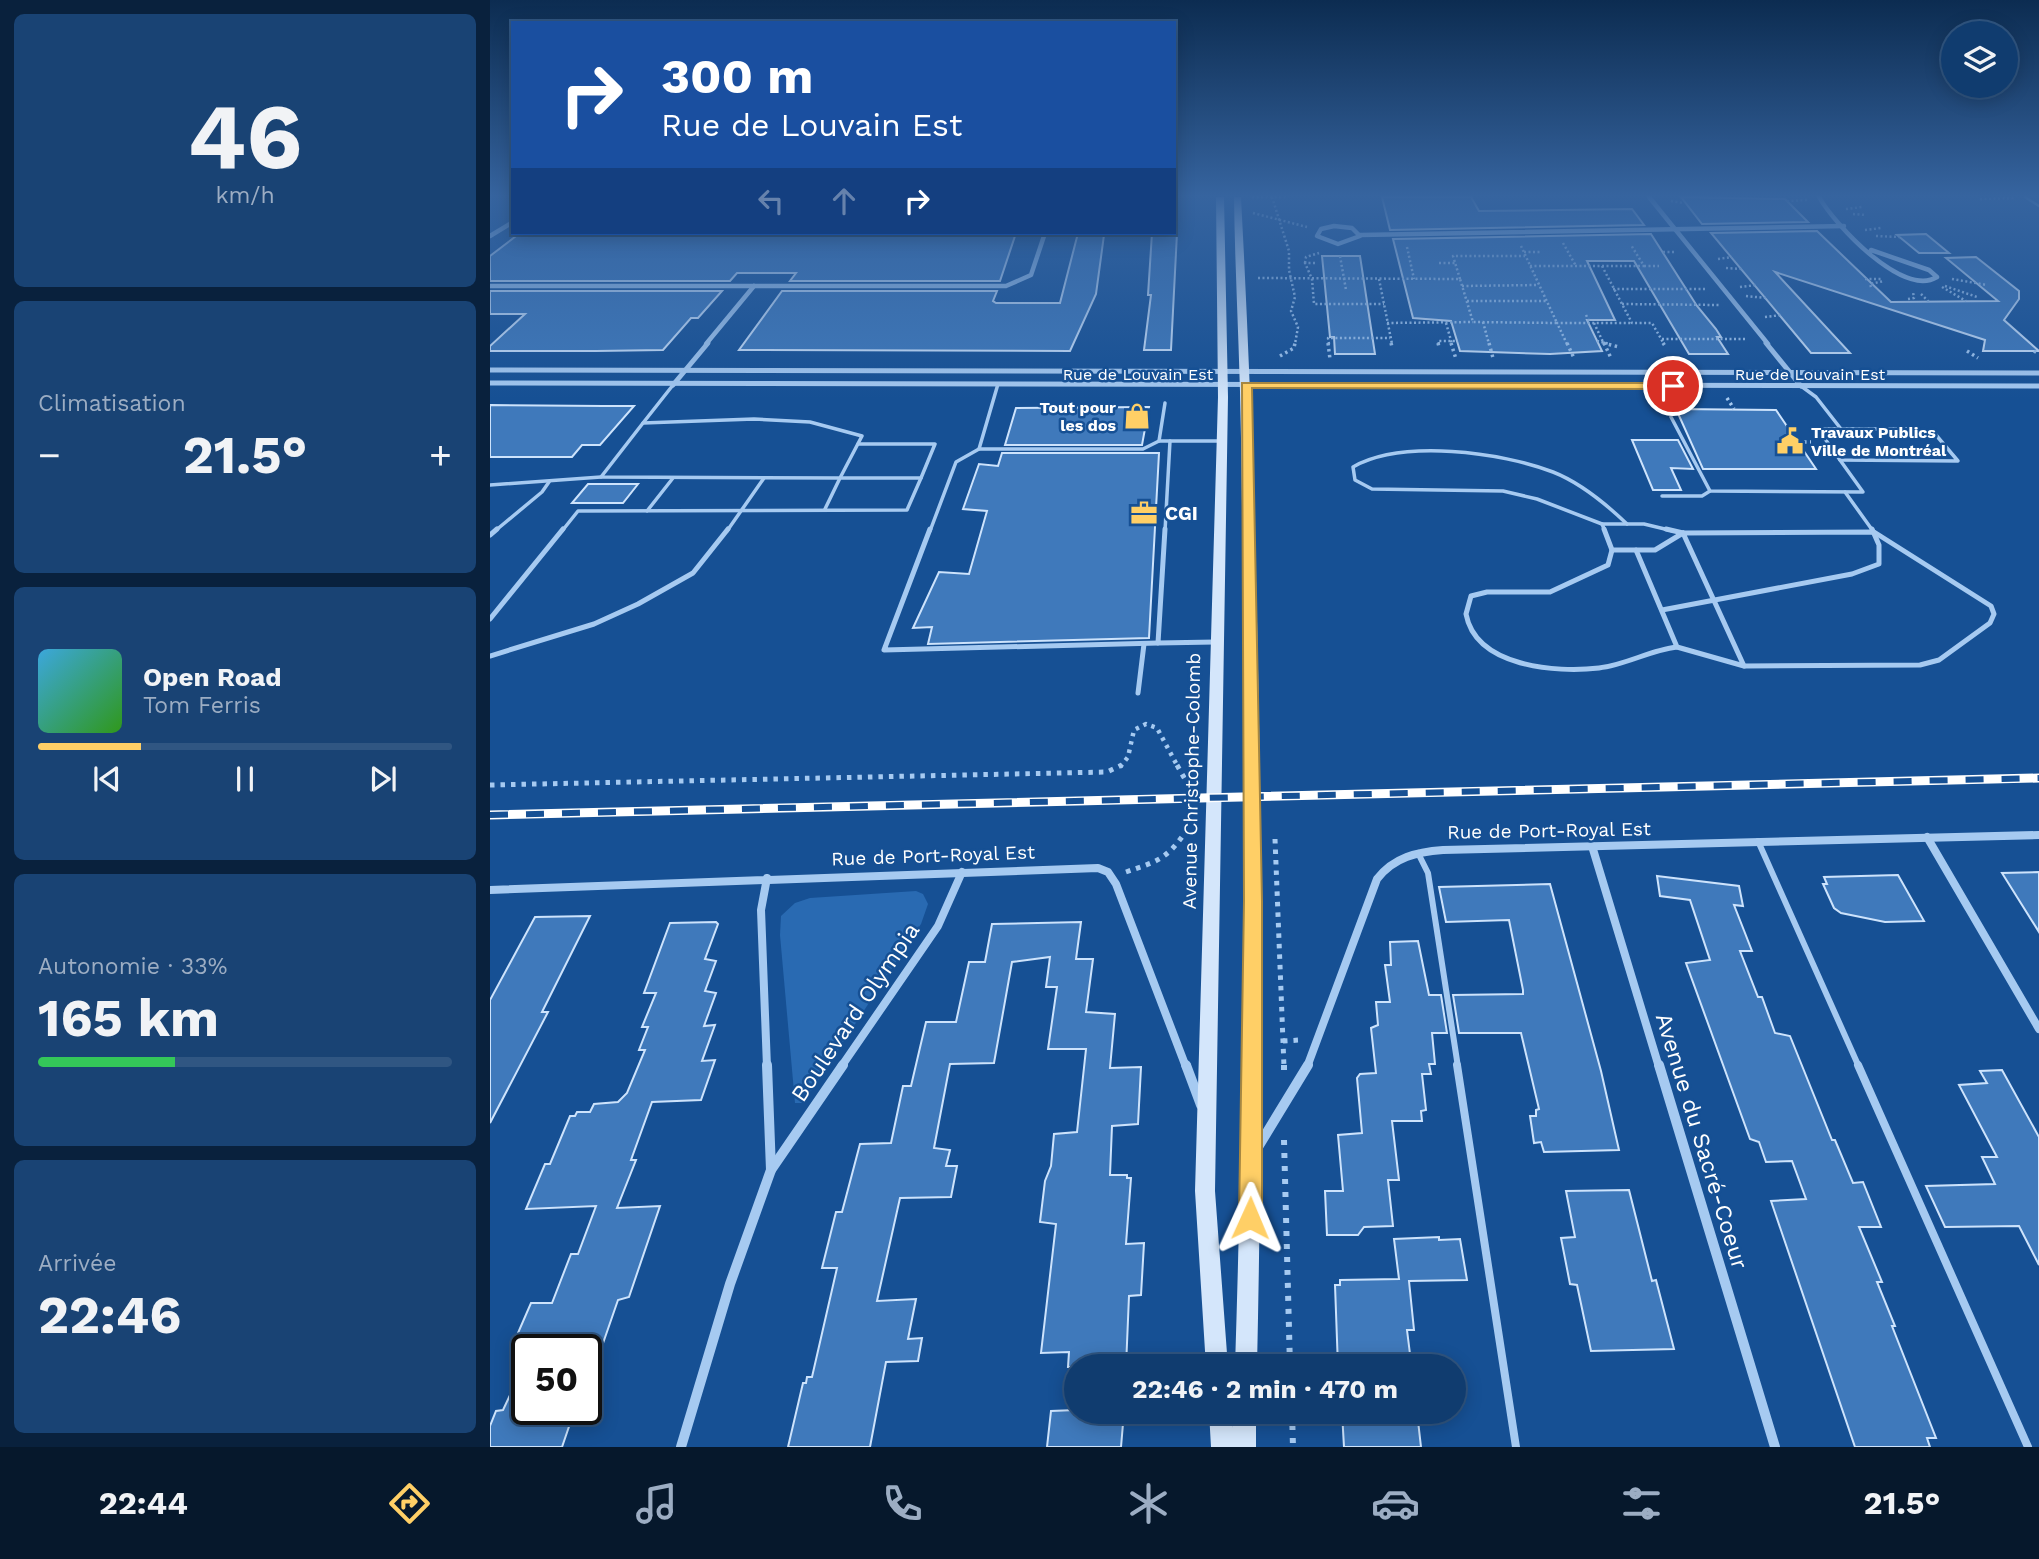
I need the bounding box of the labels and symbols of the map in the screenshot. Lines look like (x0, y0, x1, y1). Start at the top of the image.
pin (1643, 356, 1703, 416)
street label: Rue de Louvain Est (1063, 365, 1214, 384)
street label: Rue de Louvain Est (1735, 365, 1886, 384)
place label: Tout pour les dos (1040, 398, 1116, 435)
shop icon: Tout pour les dos (1122, 401, 1152, 431)
place label: Travaux Publics Ville de Montréal (1811, 423, 1947, 460)
public building icon: Travaux Publics Ville de Montréal (1775, 426, 1805, 456)
office icon: CGI (1129, 498, 1159, 528)
place label: CGI (1165, 502, 1198, 525)
street label: Avenue Christophe-Colomb (1178, 652, 1205, 910)
street label: Rue de Port-Royal Est (1447, 817, 1651, 844)
street label: Rue de Port-Royal Est (831, 840, 1035, 871)
street label: Boulevard Olympia (786, 918, 925, 1107)
street label: Avenue du Sacré-Coeur (1650, 1010, 1753, 1273)
position arrow (1213, 1181, 1287, 1255)
speed limit sign: 50 (511, 1334, 602, 1425)

